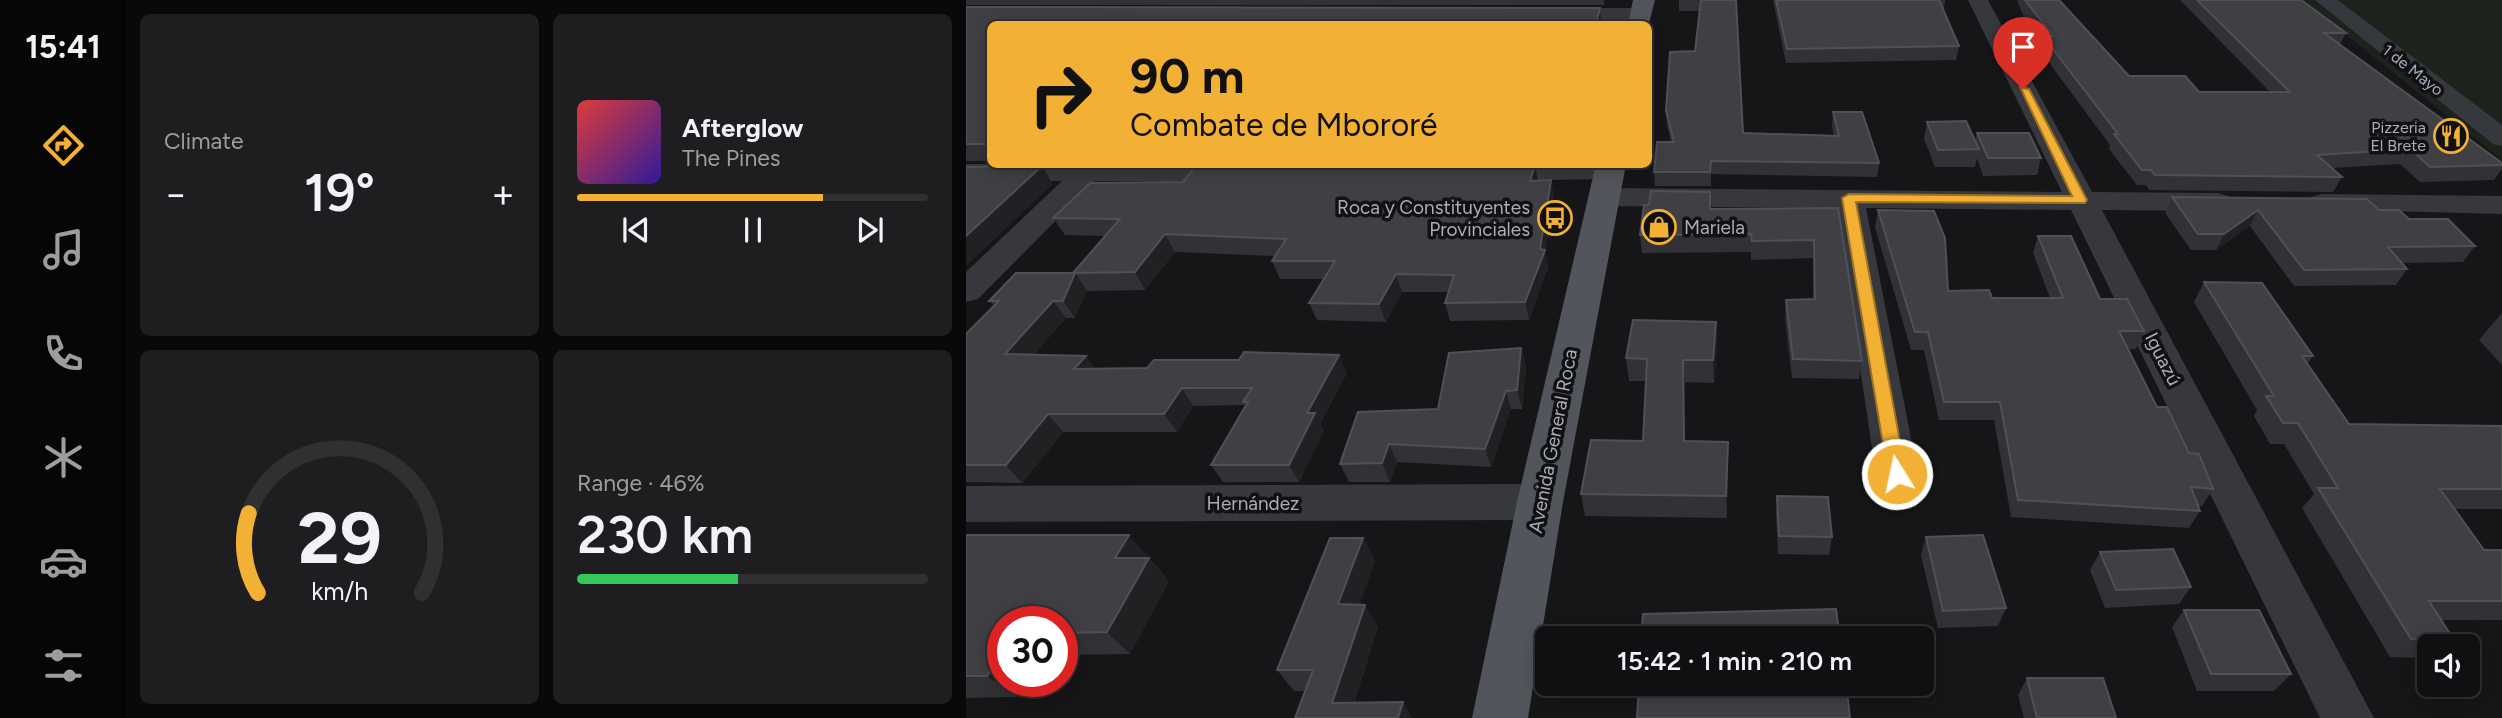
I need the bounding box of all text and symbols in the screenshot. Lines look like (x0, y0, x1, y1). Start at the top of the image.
pin (1993, 17, 2053, 89)
text: 15:41 (25, 28, 101, 66)
icon: arrive (2004, 28, 2042, 66)
street label: 1 de Mayo (2379, 40, 2447, 100)
text: 90 m (1130, 46, 1245, 105)
icon: right (1015, 49, 1106, 140)
text: Combate de Mbororé (1130, 106, 1438, 144)
text: Afterglow (682, 112, 804, 144)
restaurant icon: Pizzeria El Brete (2432, 117, 2470, 155)
place label: Pizzeria El Brete (2370, 118, 2426, 155)
icon: directions (39, 121, 88, 170)
text: Climate (164, 127, 243, 155)
text: The Pines (682, 144, 781, 172)
text: 19° (304, 162, 375, 224)
text: − (164, 171, 188, 217)
text: + (491, 171, 515, 217)
place label: Roca y Constituyentes Provinciales (1337, 196, 1530, 241)
bus stop icon: Roca y Constituyentes Provinciales (1536, 199, 1574, 237)
shop icon: Mariela (1640, 208, 1678, 246)
icon: previous (617, 211, 655, 249)
icon: pause (734, 211, 772, 249)
icon: next (851, 211, 889, 249)
place label: Mariela (1684, 216, 1745, 239)
icon: music (39, 225, 88, 274)
icon: phone (39, 329, 88, 378)
street label: Iguazú (2140, 329, 2186, 389)
street label: Avenida General Roca (1524, 347, 1582, 535)
icon: climate (39, 433, 88, 482)
position arrow (1860, 437, 1934, 511)
text: Range · 46% (577, 469, 705, 497)
street label: Hernández (1207, 492, 1299, 515)
text: 29 (297, 494, 382, 581)
text: 230 km (577, 504, 753, 566)
icon: car (39, 537, 88, 586)
text: km/h (311, 576, 368, 606)
speed limit sign: 30 (987, 606, 1078, 697)
map controls (2417, 634, 2480, 697)
button: sound (2417, 634, 2480, 697)
icon: filters (39, 641, 88, 690)
text: 15:42 · 1 min · 210 m (1617, 645, 1852, 677)

